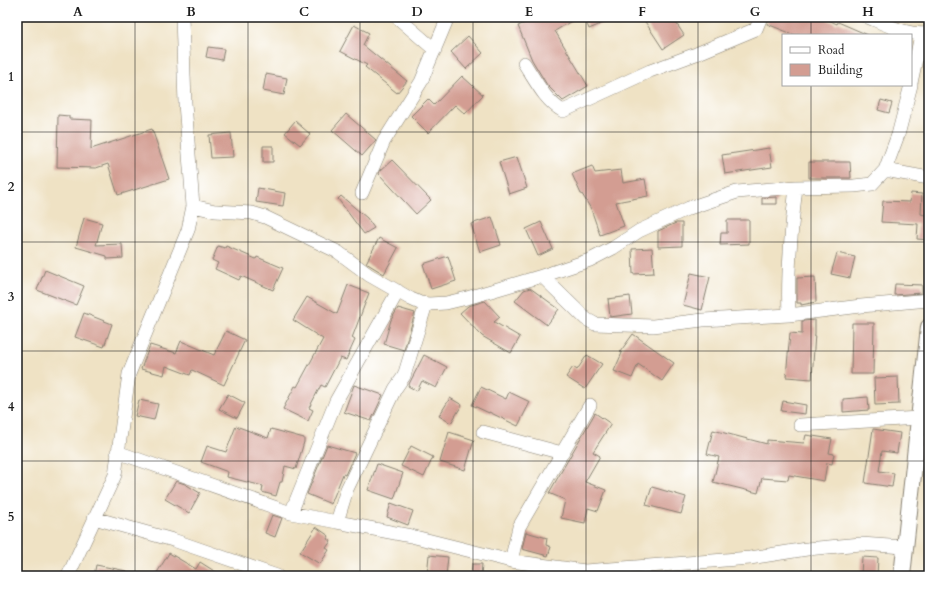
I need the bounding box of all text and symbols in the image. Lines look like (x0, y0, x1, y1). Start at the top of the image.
text: A (73, 3, 83, 21)
text: B (186, 3, 196, 21)
text: C (299, 3, 309, 21)
text: D (411, 3, 423, 21)
text: E (525, 3, 533, 21)
text: F (638, 3, 646, 21)
text: G (750, 3, 761, 21)
text: H (862, 3, 874, 21)
legend (782, 34, 912, 86)
text: Road (818, 42, 845, 58)
text: Building (818, 62, 863, 78)
text: 1 (8, 68, 14, 86)
text: 2 (8, 178, 15, 196)
text: 3 (8, 288, 15, 306)
text: 4 (8, 398, 15, 416)
text: 5 (8, 508, 14, 526)

